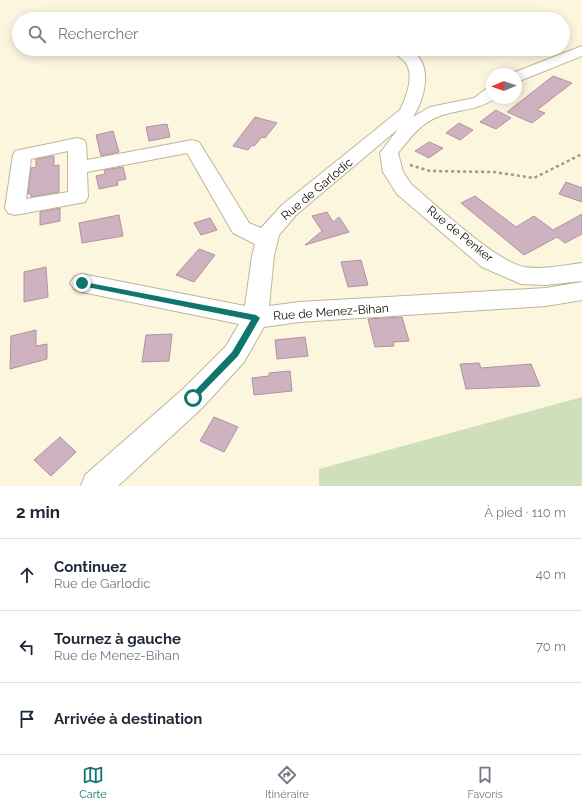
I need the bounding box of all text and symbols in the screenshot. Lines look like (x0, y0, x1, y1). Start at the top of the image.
search box (12, 12, 570, 56)
icon: search (26, 23, 48, 45)
text: Rechercher (58, 25, 138, 43)
north arrow (486, 68, 522, 104)
street label: Rue de Garlodic (278, 155, 356, 223)
street label: Rue de Penker (424, 203, 497, 265)
route end (73, 274, 91, 292)
street label: Rue de Menez-Bihan (273, 301, 389, 323)
route start (184, 389, 202, 407)
text: 2 min (16, 502, 60, 522)
text: À pied · 110 m (484, 505, 566, 520)
text: Continuez (54, 558, 127, 576)
icon: ahead (16, 564, 38, 586)
text: 40 m (536, 567, 566, 582)
text: Rue de Garlodic (54, 576, 150, 591)
text: Tournez à gauche (54, 630, 181, 648)
icon: left (16, 636, 38, 658)
text: 70 m (536, 639, 566, 654)
text: Rue de Menez-Bihan (54, 648, 180, 663)
icon: arrive (16, 708, 38, 730)
text: Arrivée à destination (54, 710, 202, 728)
tab: Carte (79, 764, 107, 801)
tab: Itinéraire (265, 764, 309, 801)
tab: Favoris (467, 764, 503, 801)

